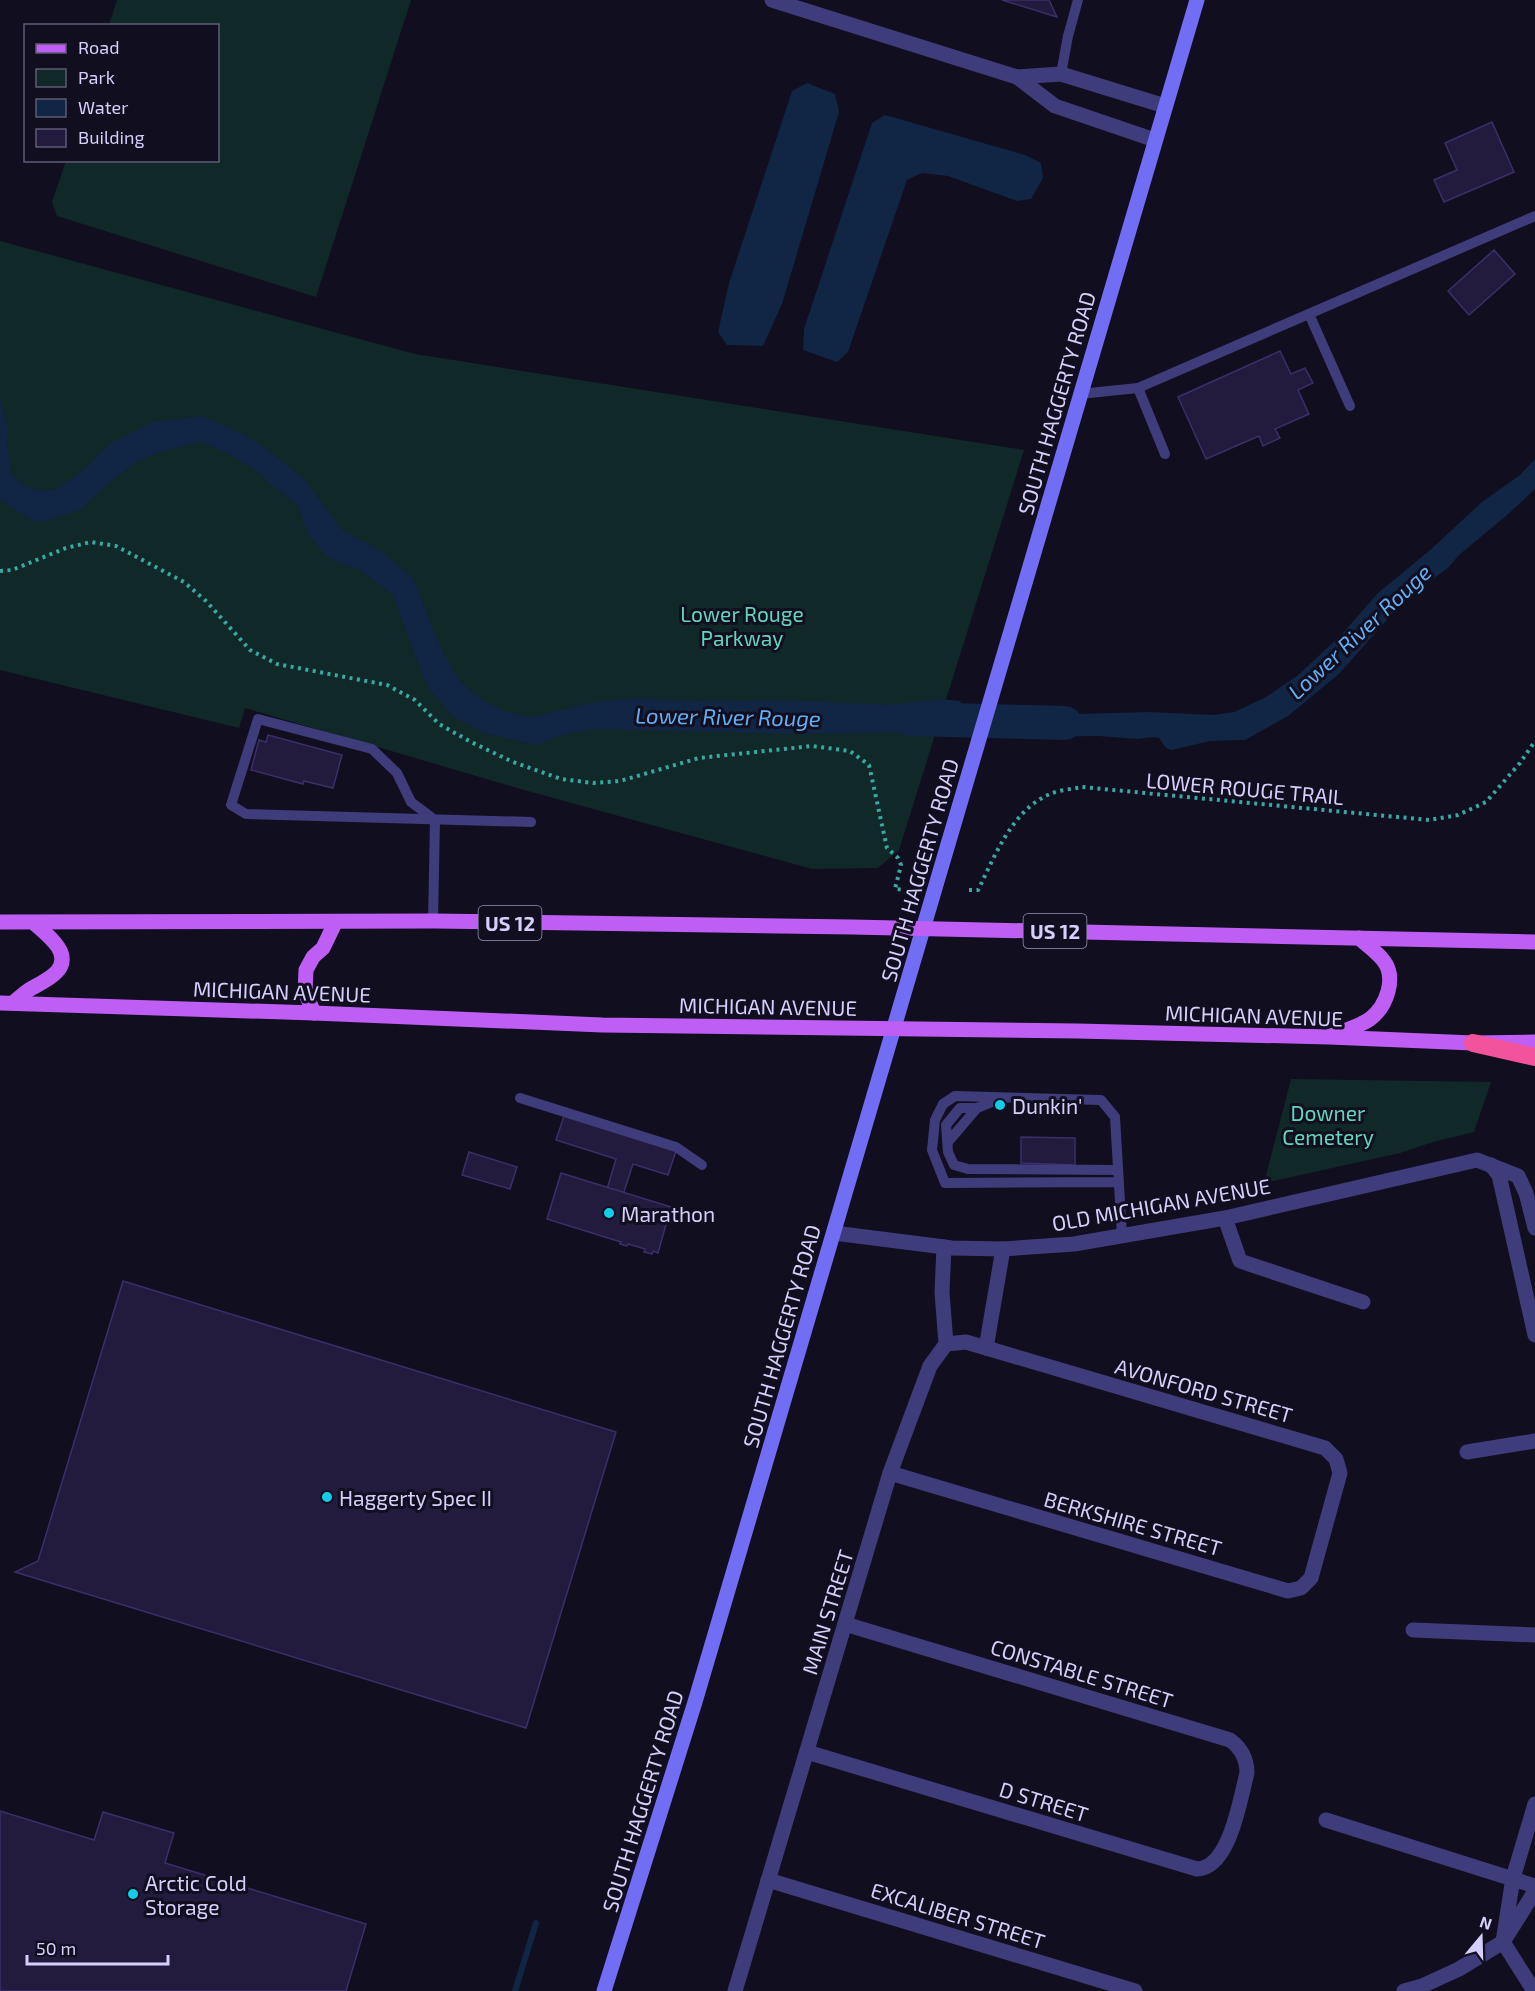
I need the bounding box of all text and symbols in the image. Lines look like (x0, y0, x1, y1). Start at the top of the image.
legend (24, 24, 219, 162)
text: Road (78, 36, 119, 58)
text: Park (78, 66, 115, 88)
text: Water (78, 96, 128, 118)
text: Building (78, 126, 145, 148)
street label: SOUTH HAGGERTY ROAD (1012, 289, 1100, 517)
water label: Lower River Rouge (1282, 558, 1436, 704)
park label: Lower Rouge Parkway (680, 601, 804, 650)
water label: Lower River Rouge (635, 701, 821, 731)
street label: SOUTH HAGGERTY ROAD (875, 756, 963, 984)
street label: LOWER ROUGE TRAIL (1145, 767, 1345, 809)
road number: US 12 (478, 906, 542, 940)
road number: US 12 (1024, 914, 1086, 948)
street label: MICHIGAN AVENUE (193, 975, 371, 1007)
street label: MICHIGAN AVENUE (679, 992, 857, 1020)
street label: MICHIGAN AVENUE (1165, 999, 1343, 1031)
place label: Dunkin' (1012, 1093, 1082, 1118)
marker: Dunkin' (993, 1098, 1007, 1112)
park label: Downer Cemetery (1282, 1100, 1374, 1149)
street label: OLD MICHIGAN AVENUE (1050, 1172, 1272, 1236)
place label: Marathon (621, 1201, 715, 1226)
marker: Marathon (602, 1206, 616, 1220)
street label: SOUTH HAGGERTY ROAD (737, 1222, 825, 1450)
street label: AVONFORD STREET (1112, 1353, 1296, 1427)
place label: Haggerty Spec II (339, 1485, 492, 1510)
street label: BERKSHIRE STREET (1041, 1486, 1225, 1560)
marker: Haggerty Spec II (320, 1490, 334, 1504)
street label: MAIN STREET (796, 1547, 858, 1677)
street label: CONSTABLE STREET (988, 1633, 1176, 1713)
street label: SOUTH HAGGERTY ROAD (596, 1687, 688, 1915)
street label: D STREET (997, 1776, 1091, 1826)
place label: Arctic Cold Storage (145, 1870, 247, 1919)
street label: EXCALIBER STREET (868, 1877, 1048, 1953)
marker: Arctic Cold Storage (126, 1887, 140, 1901)
north arrow (1451, 1907, 1511, 1967)
text: N (1477, 1911, 1495, 1933)
scale bar (27, 1928, 168, 1966)
text: 50 m (36, 1937, 76, 1959)

